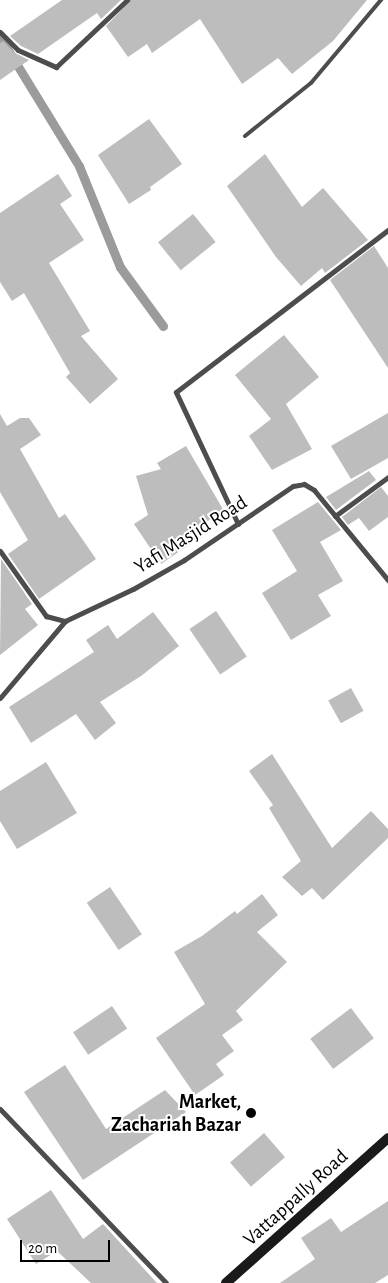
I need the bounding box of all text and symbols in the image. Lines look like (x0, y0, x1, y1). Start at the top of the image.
street label: Yafi Masjid Road (130, 491, 252, 579)
place label: Market, Zachariah Bazar (111, 1090, 241, 1137)
marker: Market, Zachariah Bazar (245, 1107, 257, 1119)
street label: Vattappally Road (239, 1145, 353, 1251)
scale bar (22, 1230, 112, 1262)
text: 20 m (28, 1241, 57, 1256)

